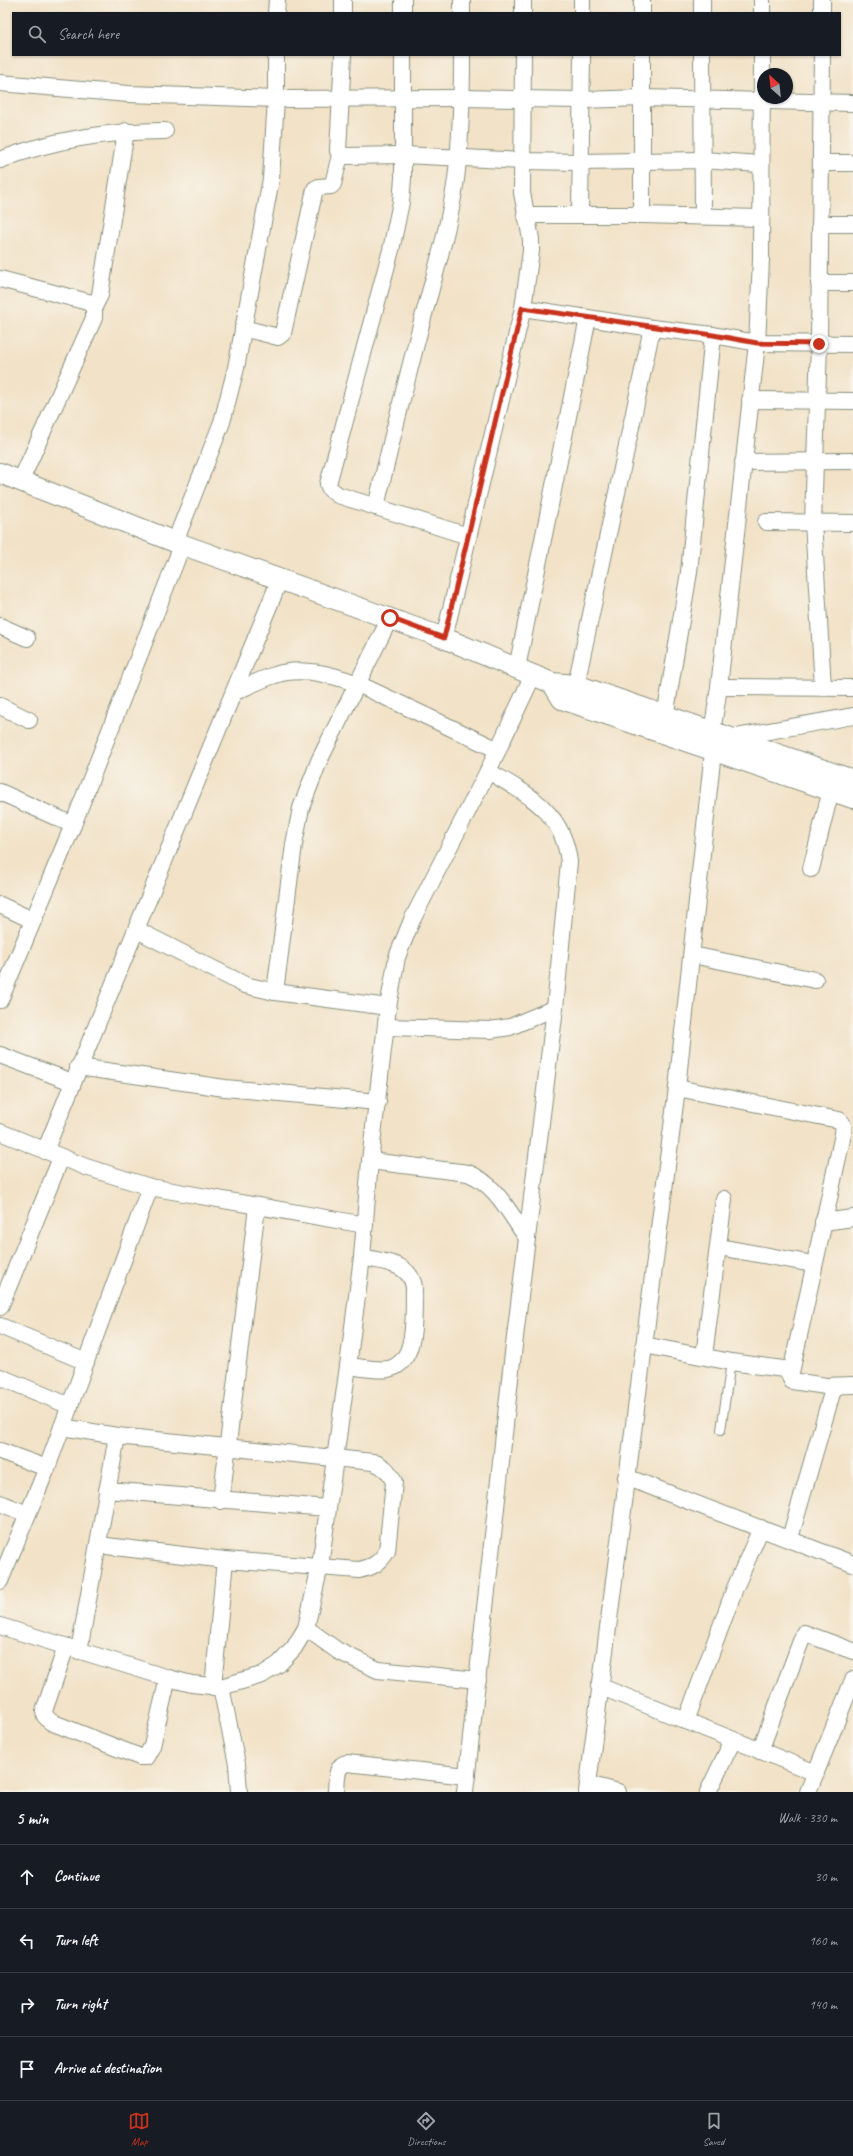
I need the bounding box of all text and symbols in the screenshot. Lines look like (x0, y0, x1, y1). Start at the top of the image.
search box (12, 12, 841, 56)
icon: search (26, 23, 48, 45)
text: Search here (58, 25, 119, 44)
north arrow (757, 68, 793, 104)
route end (810, 335, 828, 353)
route start (381, 609, 399, 627)
text: 5 min (16, 1808, 48, 1829)
text: Walk · 330 m (778, 1810, 837, 1826)
icon: ahead (16, 1866, 38, 1888)
text: Continue (54, 1867, 99, 1886)
text: 30 m (815, 1869, 837, 1885)
icon: left (16, 1930, 38, 1952)
text: Turn left (54, 1931, 97, 1950)
text: 160 m (809, 1933, 837, 1949)
icon: right (16, 1994, 38, 2016)
text: Turn right (54, 1995, 107, 2014)
text: 140 m (809, 1997, 837, 2013)
icon: arrive (16, 2058, 38, 2080)
text: Arrive at destination (54, 2059, 161, 2078)
tab: Map (128, 2110, 150, 2148)
tab: Directions (407, 2110, 446, 2148)
tab: Saved (703, 2110, 725, 2148)

